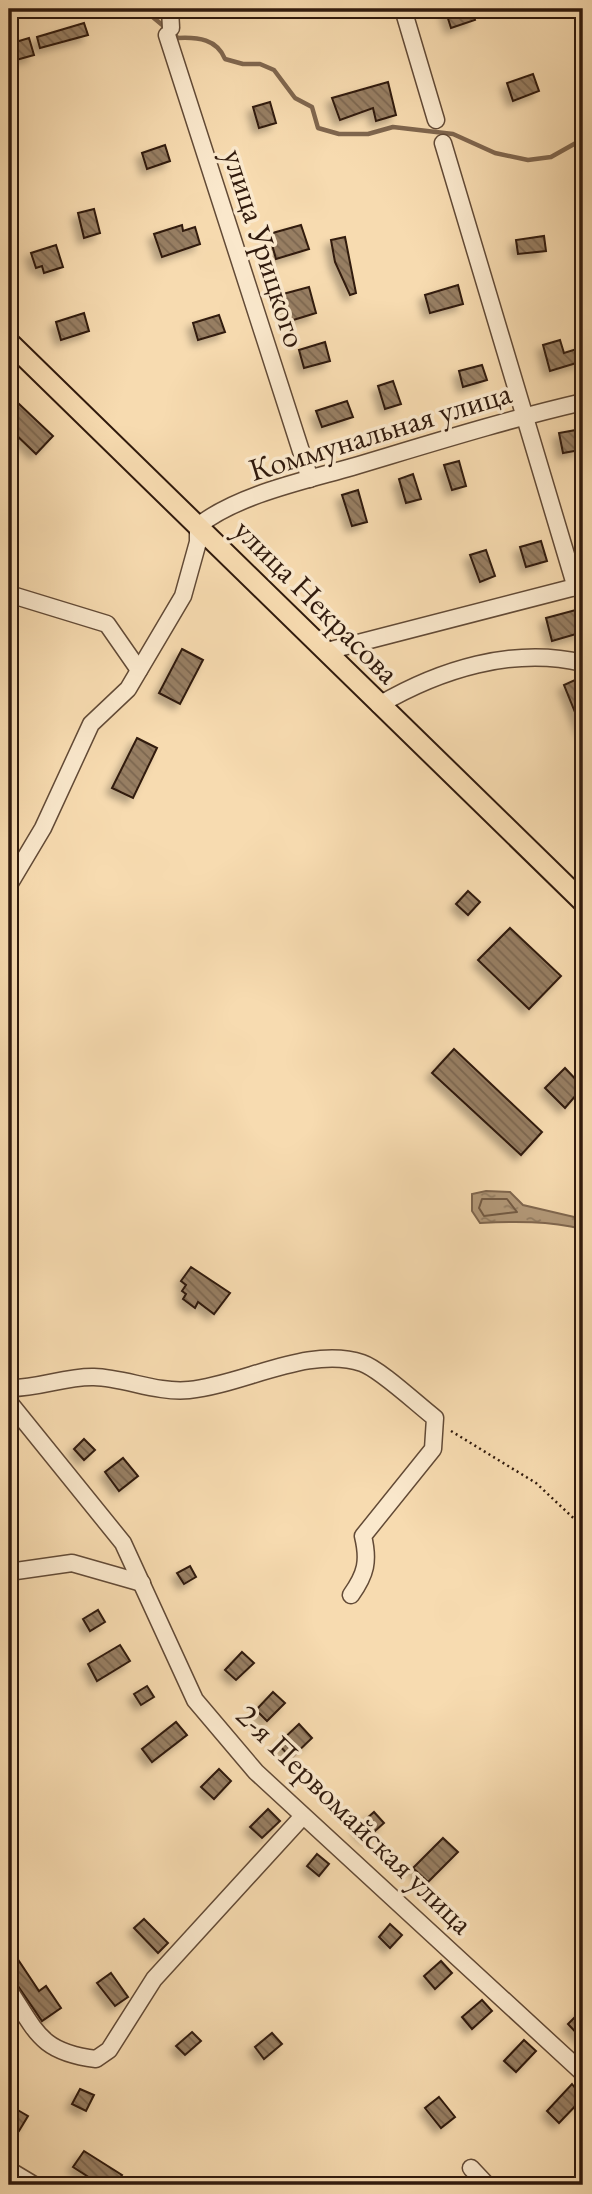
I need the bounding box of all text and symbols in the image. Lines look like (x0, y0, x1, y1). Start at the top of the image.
street label: улица Урицкого (213, 143, 317, 353)
street label: Коммунальная улица (244, 371, 517, 491)
street label: улица Некрасова (225, 509, 409, 693)
street label: 2-я Первомайская улица (227, 1695, 483, 1944)

